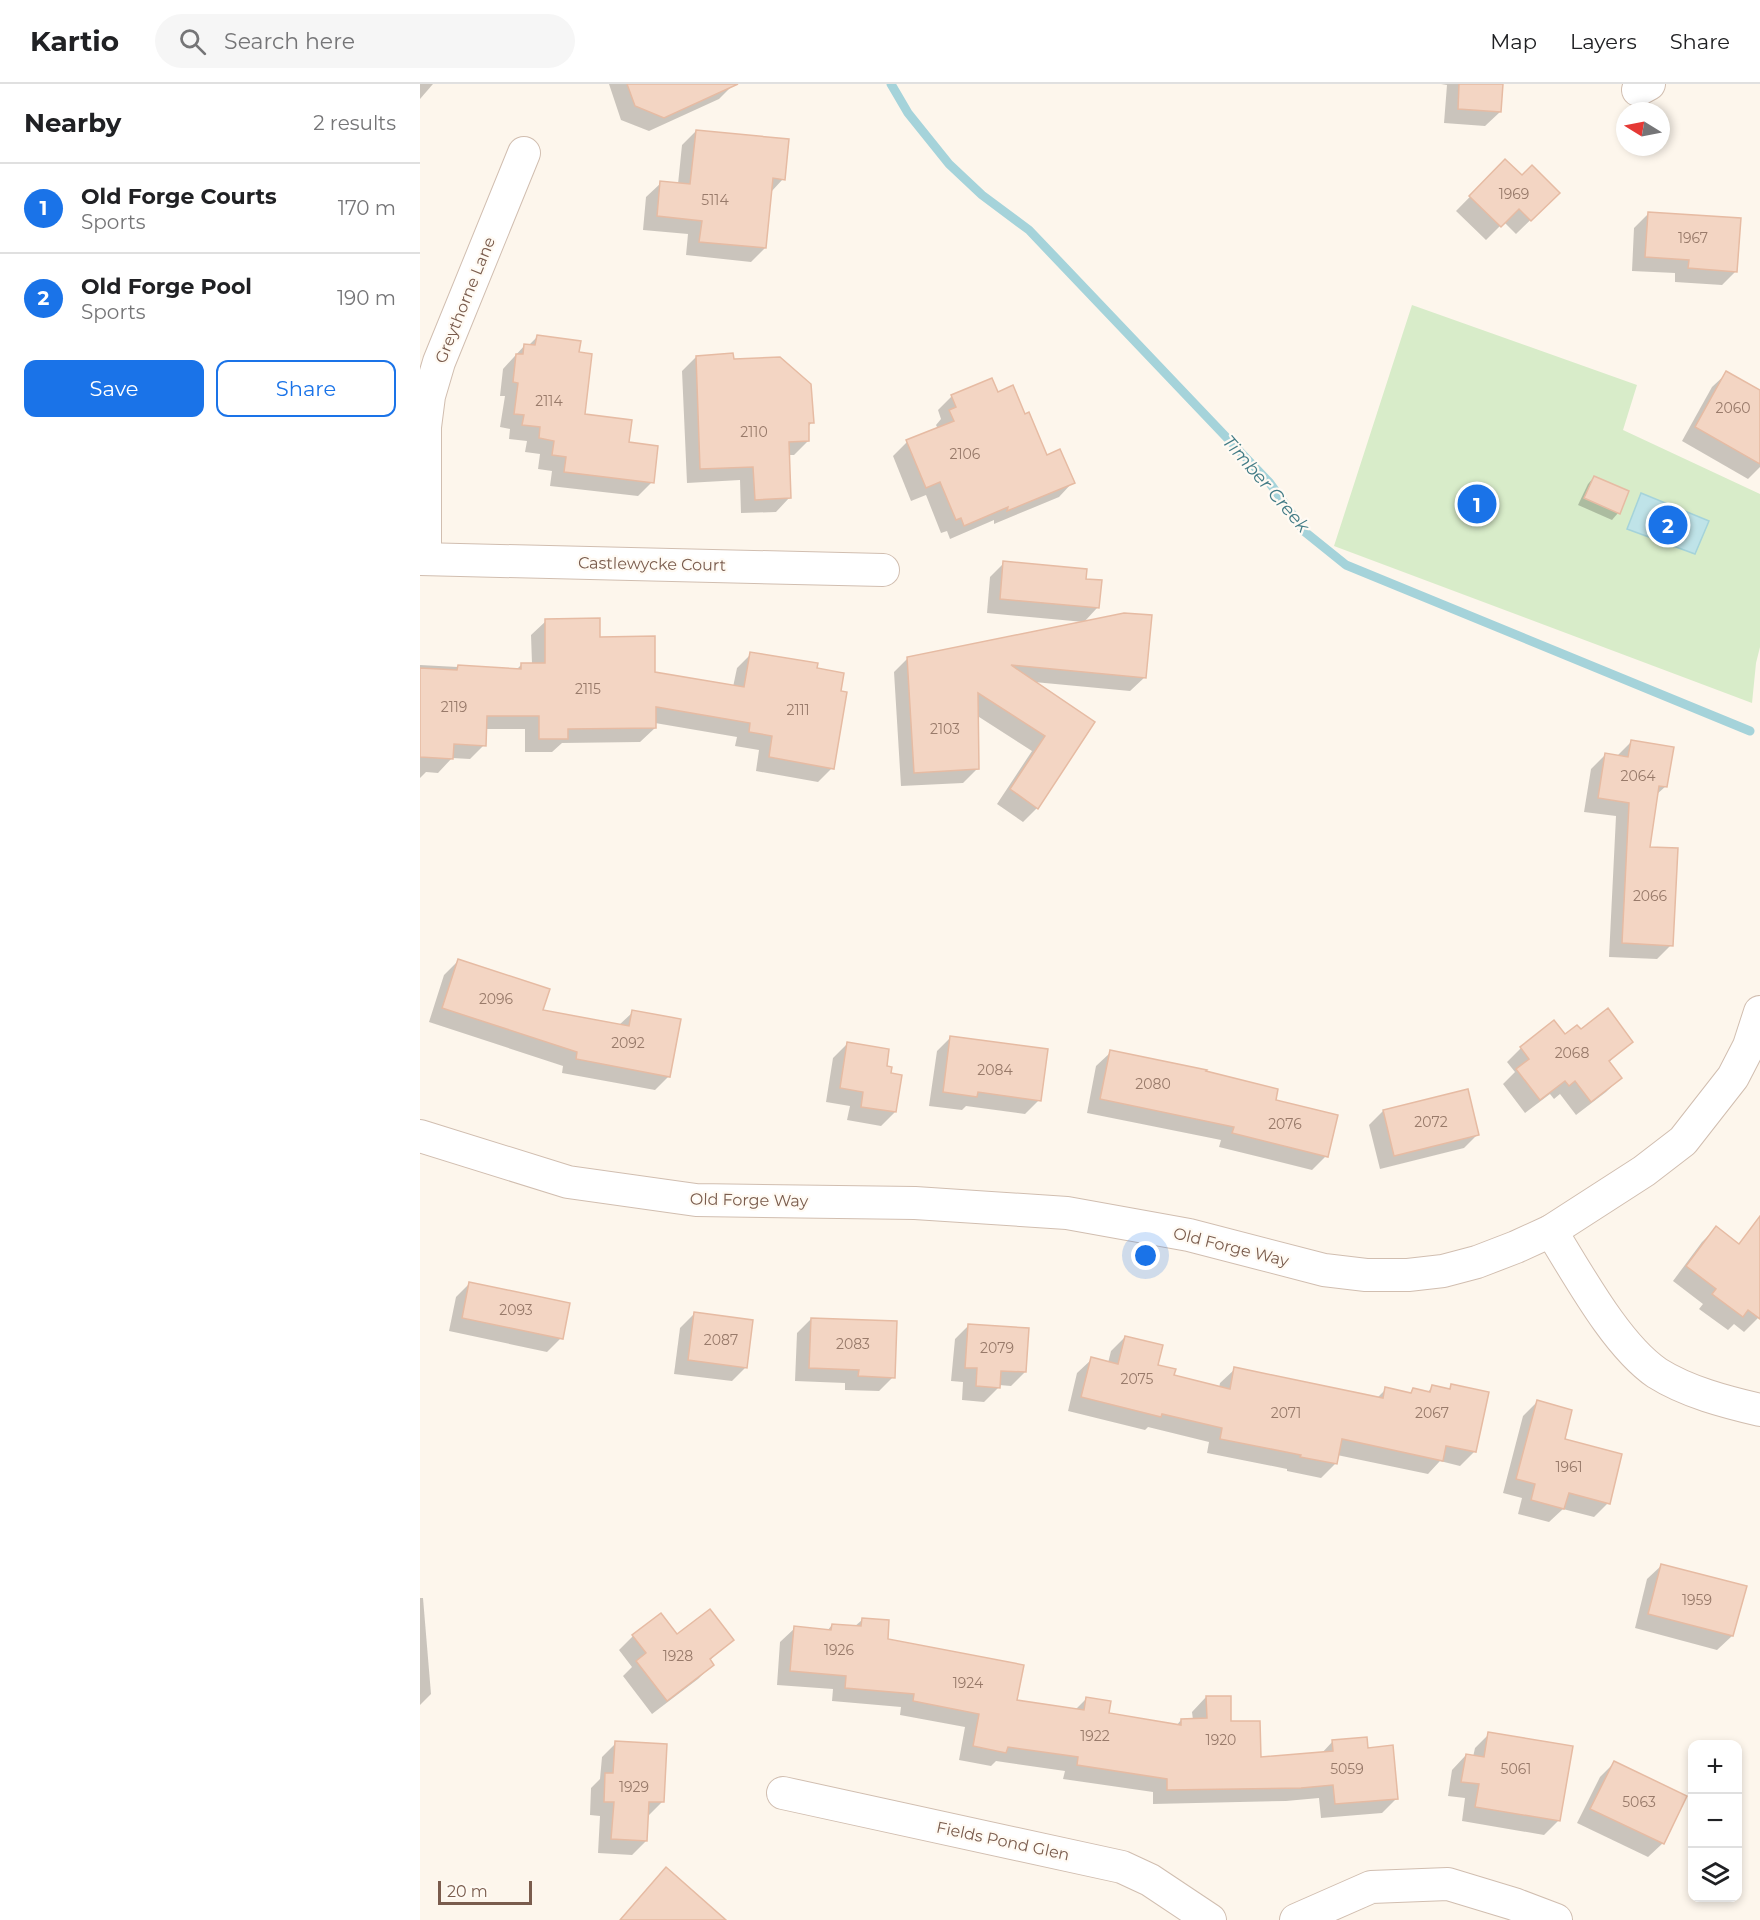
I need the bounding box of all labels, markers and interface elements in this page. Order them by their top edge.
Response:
search box [155,14,575,68]
text: Kartio [30,24,119,58]
icon: search [176,25,209,58]
text: Search here [224,28,355,55]
text: Map [1490,29,1537,54]
text: Layers [1570,29,1637,54]
text: Share [1670,29,1730,54]
north arrow [1616,102,1670,156]
text: Nearby [24,107,121,139]
text: 2 results [313,111,396,135]
text: Old Forge Courts [81,183,277,210]
house number: 1969 [1499,185,1529,203]
house number: 5114 [701,191,729,209]
text: 1 [40,196,47,220]
text: 170 m [338,196,396,220]
text: Sports [81,210,146,234]
house number: 1967 [1678,229,1708,247]
street label: Greythorne Lane [431,234,499,366]
text: Old Forge Pool [81,273,252,300]
text: 2 [38,286,49,310]
text: 190 m [337,286,396,310]
text: Sports [81,300,146,324]
button: Save [24,360,204,417]
button: Share [216,360,396,417]
house number: 2114 [535,392,563,410]
house number: 2060 [1716,399,1750,417]
house number: 2110 [740,423,768,441]
water label: Timber Creek [1218,431,1315,538]
house number: 2106 [950,445,981,463]
pin: 1 [1458,482,1496,526]
pin: 2 [1648,502,1688,548]
street label: Castlewycke Court [578,553,727,575]
house number: 2115 [575,680,601,698]
house number: 2119 [441,698,467,716]
house number: 2111 [786,701,810,719]
house number: 2103 [930,720,960,738]
house number: 2064 [1621,767,1656,785]
house number: 2066 [1633,887,1668,905]
house number: 2096 [479,990,514,1008]
house number: 2092 [611,1034,645,1052]
house number: 2068 [1555,1044,1589,1062]
house number: 2084 [977,1061,1013,1079]
house number: 2080 [1135,1075,1171,1093]
house number: 2072 [1414,1113,1448,1131]
house number: 2076 [1268,1115,1302,1133]
street label: Old Forge Way [690,1189,809,1211]
street label: Old Forge Way [1171,1223,1291,1271]
your location [1131,1241,1160,1270]
house number: 2093 [499,1301,533,1319]
house number: 2087 [704,1331,738,1349]
house number: 2083 [836,1335,870,1353]
house number: 2079 [980,1339,1014,1357]
house number: 2075 [1121,1370,1154,1388]
house number: 2071 [1271,1404,1301,1422]
house number: 2067 [1415,1404,1449,1422]
house number: 1961 [1555,1458,1583,1476]
house number: 1959 [1682,1591,1712,1609]
house number: 1926 [824,1641,854,1659]
house number: 1928 [663,1647,693,1665]
house number: 1924 [953,1674,984,1692]
house number: 1922 [1080,1727,1110,1745]
house number: 1920 [1206,1731,1236,1749]
map controls [1688,1740,1742,1902]
button: + [1688,1740,1742,1794]
house number: 5059 [1330,1760,1364,1778]
house number: 5061 [1501,1760,1531,1778]
house number: 1929 [619,1778,649,1796]
house number: 5063 [1622,1793,1656,1811]
button: − [1688,1794,1742,1848]
street label: Fields Pond Glen [935,1818,1071,1864]
button: layers [1688,1848,1742,1902]
scale bar [438,1878,532,1906]
text: 20 m [447,1882,488,1901]

